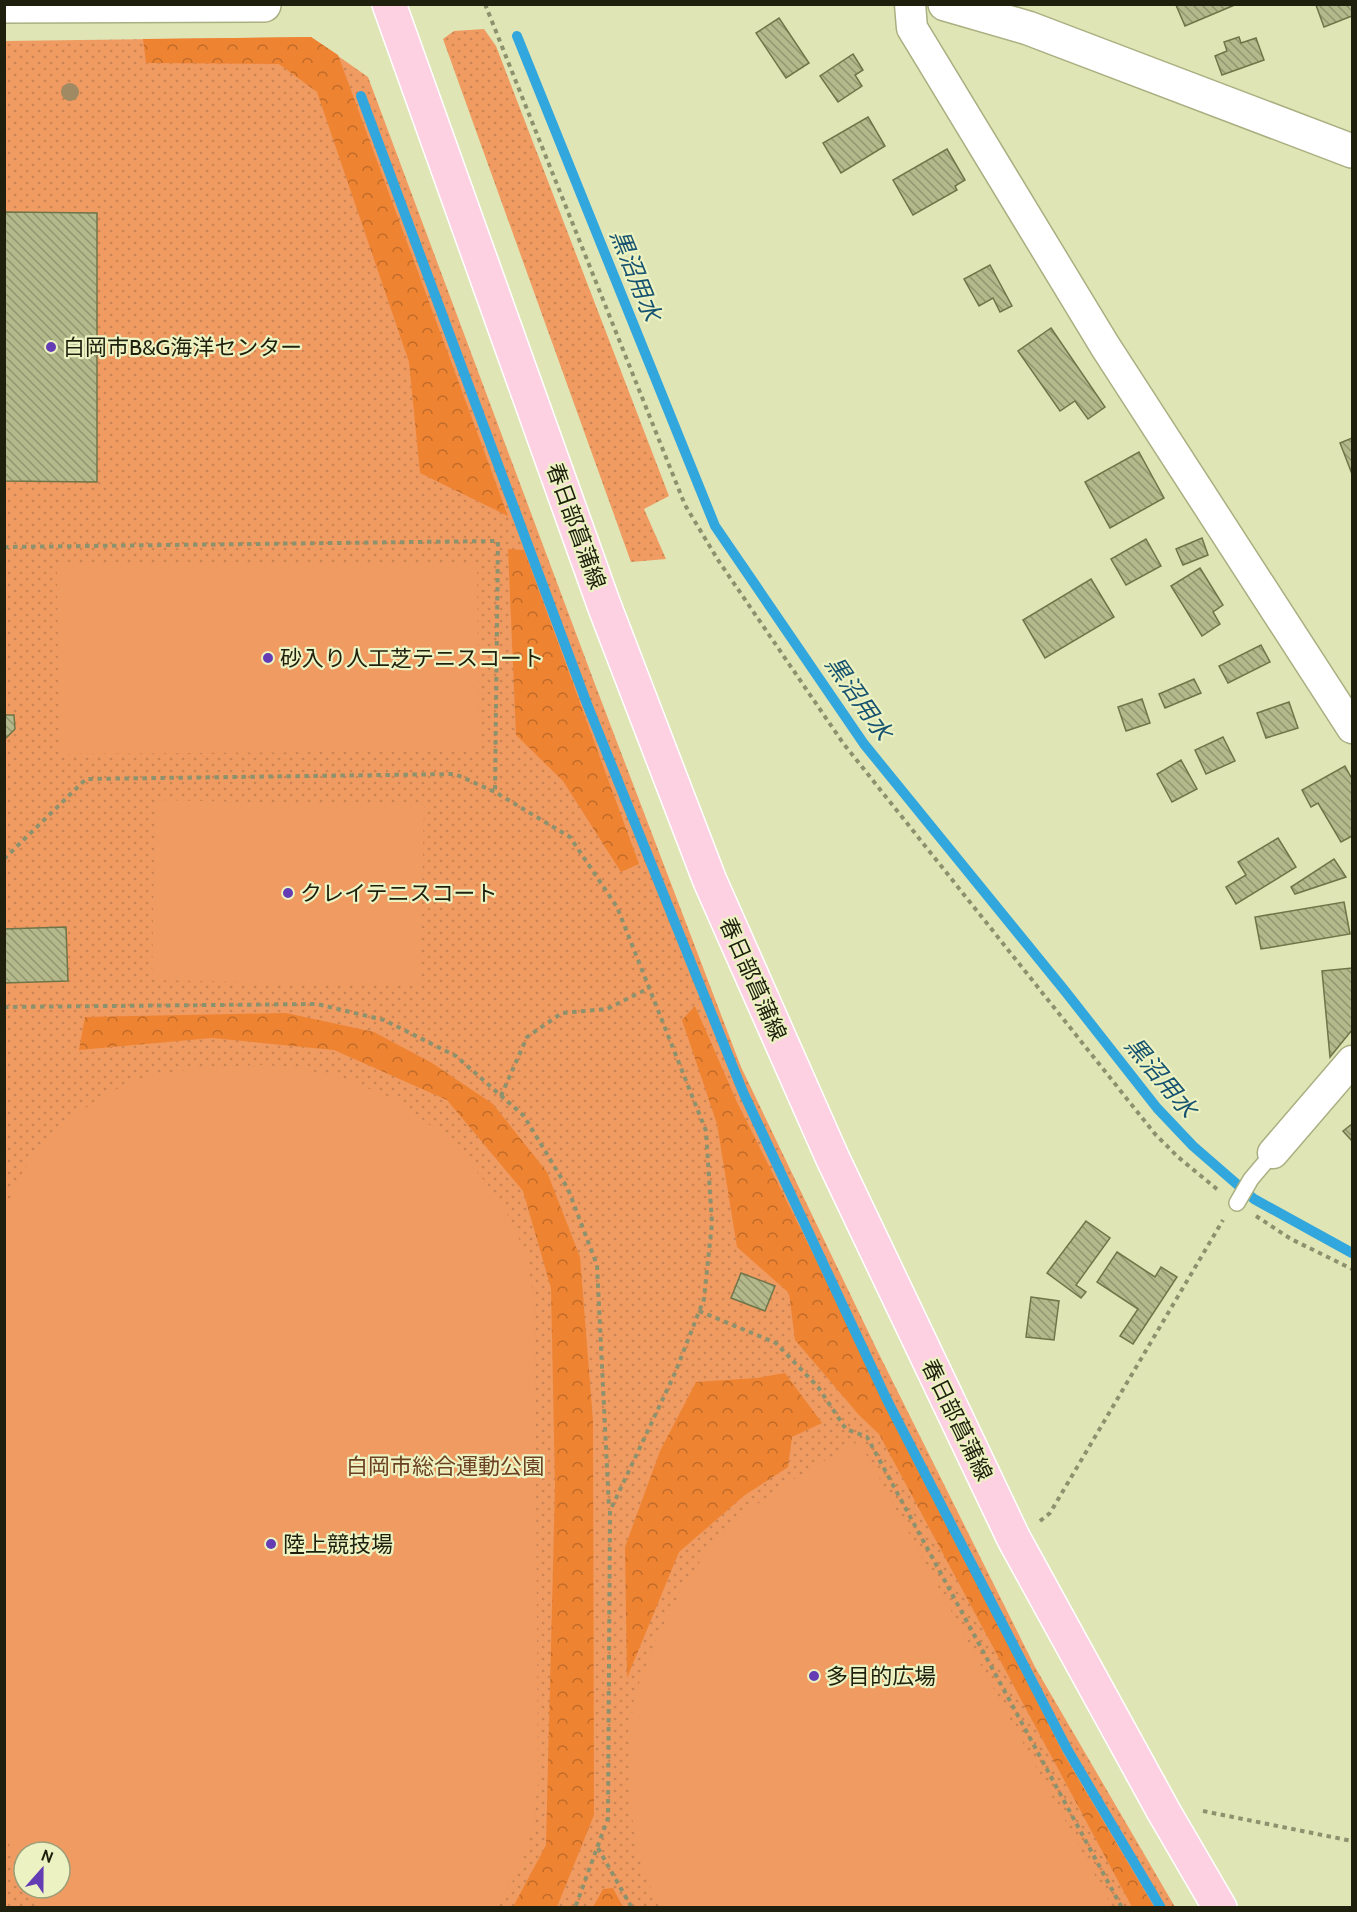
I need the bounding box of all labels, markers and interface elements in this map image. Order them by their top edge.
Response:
water label: 黒沼用水 [605,225,669,328]
place label: 白岡市B&G海洋センター [63,334,302,361]
marker: 白岡市B&G海洋センター [44,340,58,354]
street label: 春日部菖蒲線 [541,459,611,593]
place label: 砂入り人工芝テニスコート [280,645,544,672]
water label: 黒沼用水 [820,650,900,748]
marker: 砂入り人工芝テニスコート [261,651,275,665]
place label: クレイテニスコート [300,880,498,907]
marker: クレイテニスコート [281,886,295,900]
street label: 春日部菖蒲線 [714,913,792,1045]
water label: 黒沼用水 [1119,1031,1205,1125]
street label: 春日部菖蒲線 [916,1355,998,1485]
park label: 白岡市総合運動公園 [346,1453,544,1480]
place label: 陸上競技場 [283,1531,393,1558]
marker: 陸上競技場 [264,1537,278,1551]
place label: 多目的広場 [826,1663,936,1690]
marker: 多目的広場 [807,1669,821,1683]
north arrow [12,1840,72,1900]
text: N [39,1846,56,1867]

